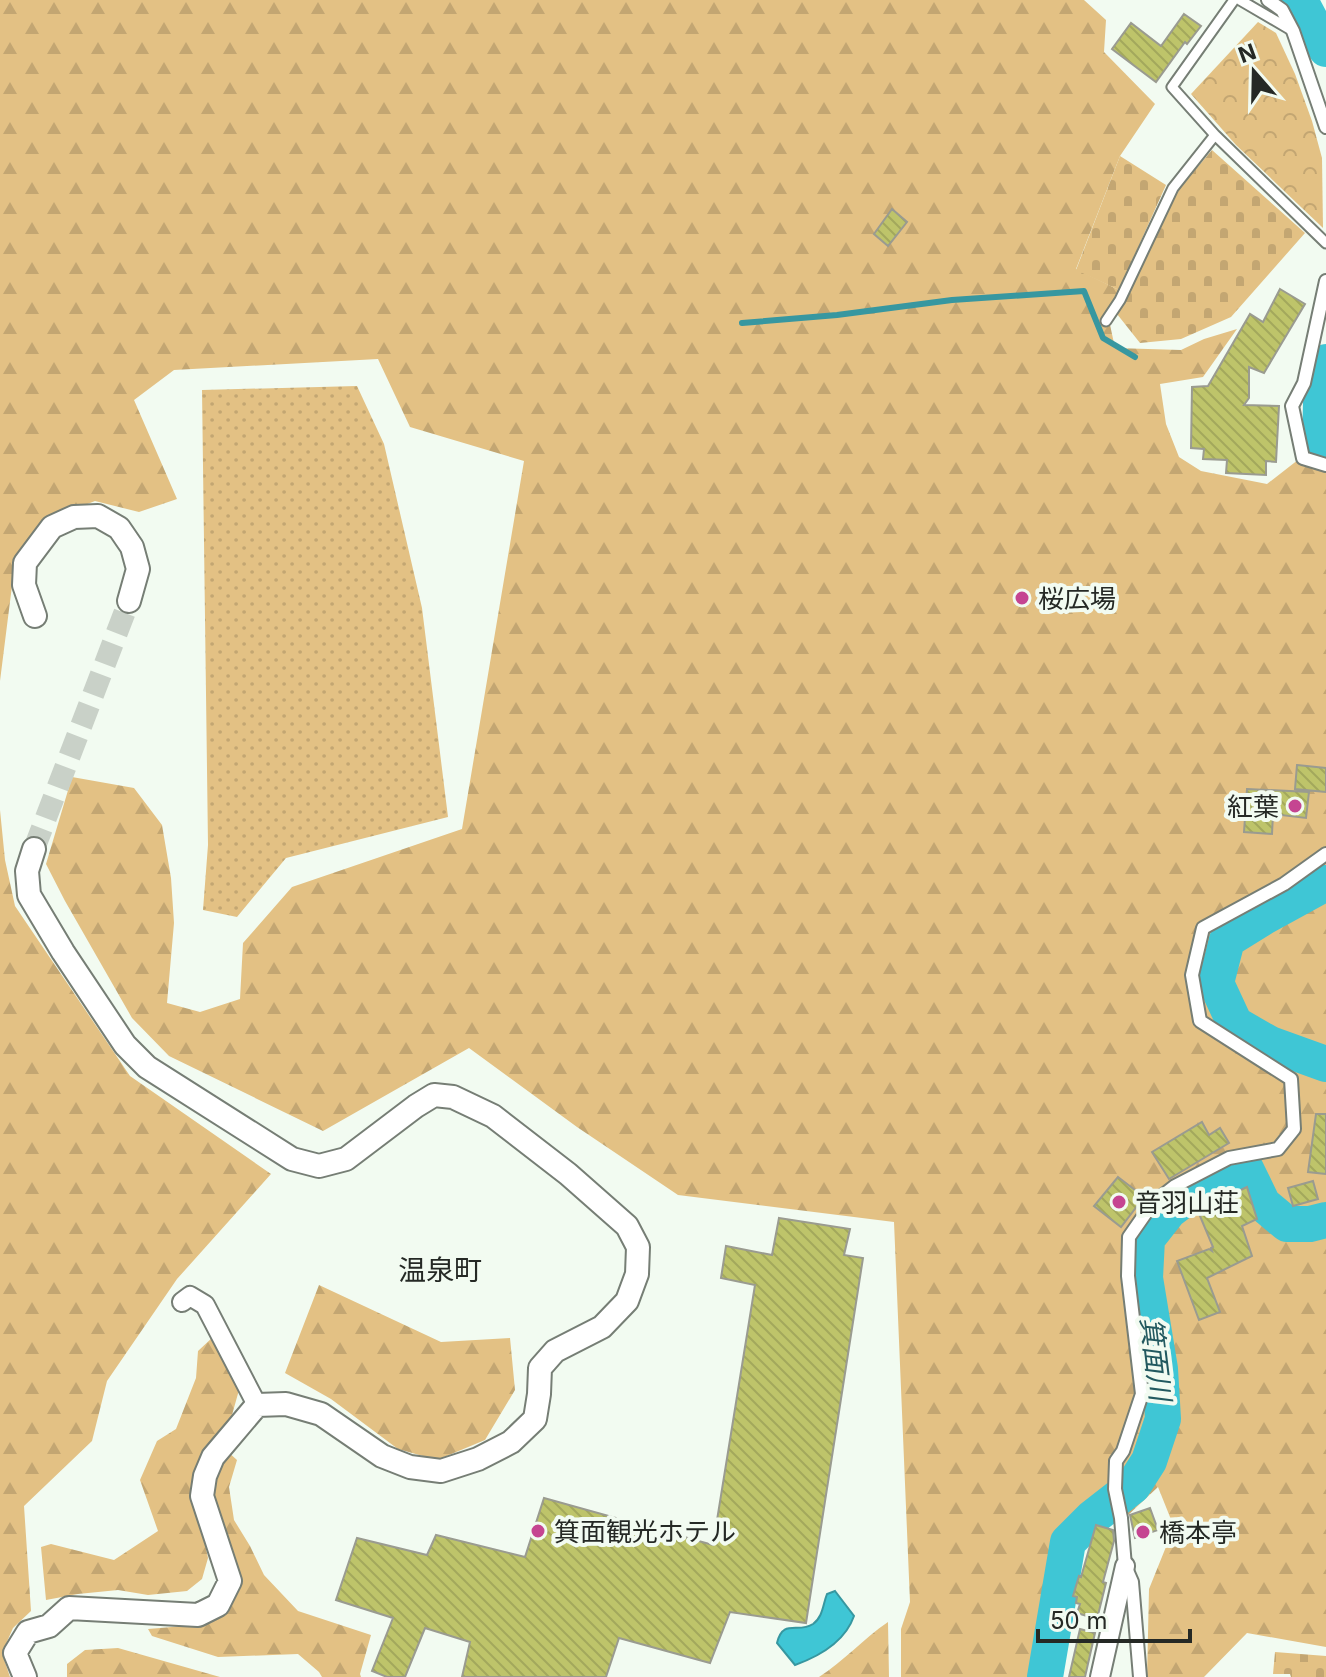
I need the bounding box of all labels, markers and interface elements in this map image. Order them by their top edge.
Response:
north arrow [1214,32,1294,112]
text: N [1235,38,1259,68]
place label: 桜広場 [1038,583,1116,614]
marker: 桜広場 [1013,589,1031,607]
place label: 紅葉 [1227,791,1279,822]
marker: 紅葉 [1286,797,1304,815]
place label: 音羽山荘 [1135,1187,1239,1218]
marker: 音羽山荘 [1110,1193,1128,1211]
district label: 温泉町 [398,1253,482,1287]
water label: 箕面川 [1134,1315,1178,1406]
place label: 箕面観光ホテル [554,1516,736,1547]
place label: 橋本亭 [1159,1517,1237,1548]
marker: 箕面観光ホテル [529,1522,547,1540]
marker: 橋本亭 [1134,1523,1152,1541]
scale bar [1038,1593,1190,1643]
text: 50 m [1050,1606,1108,1635]

